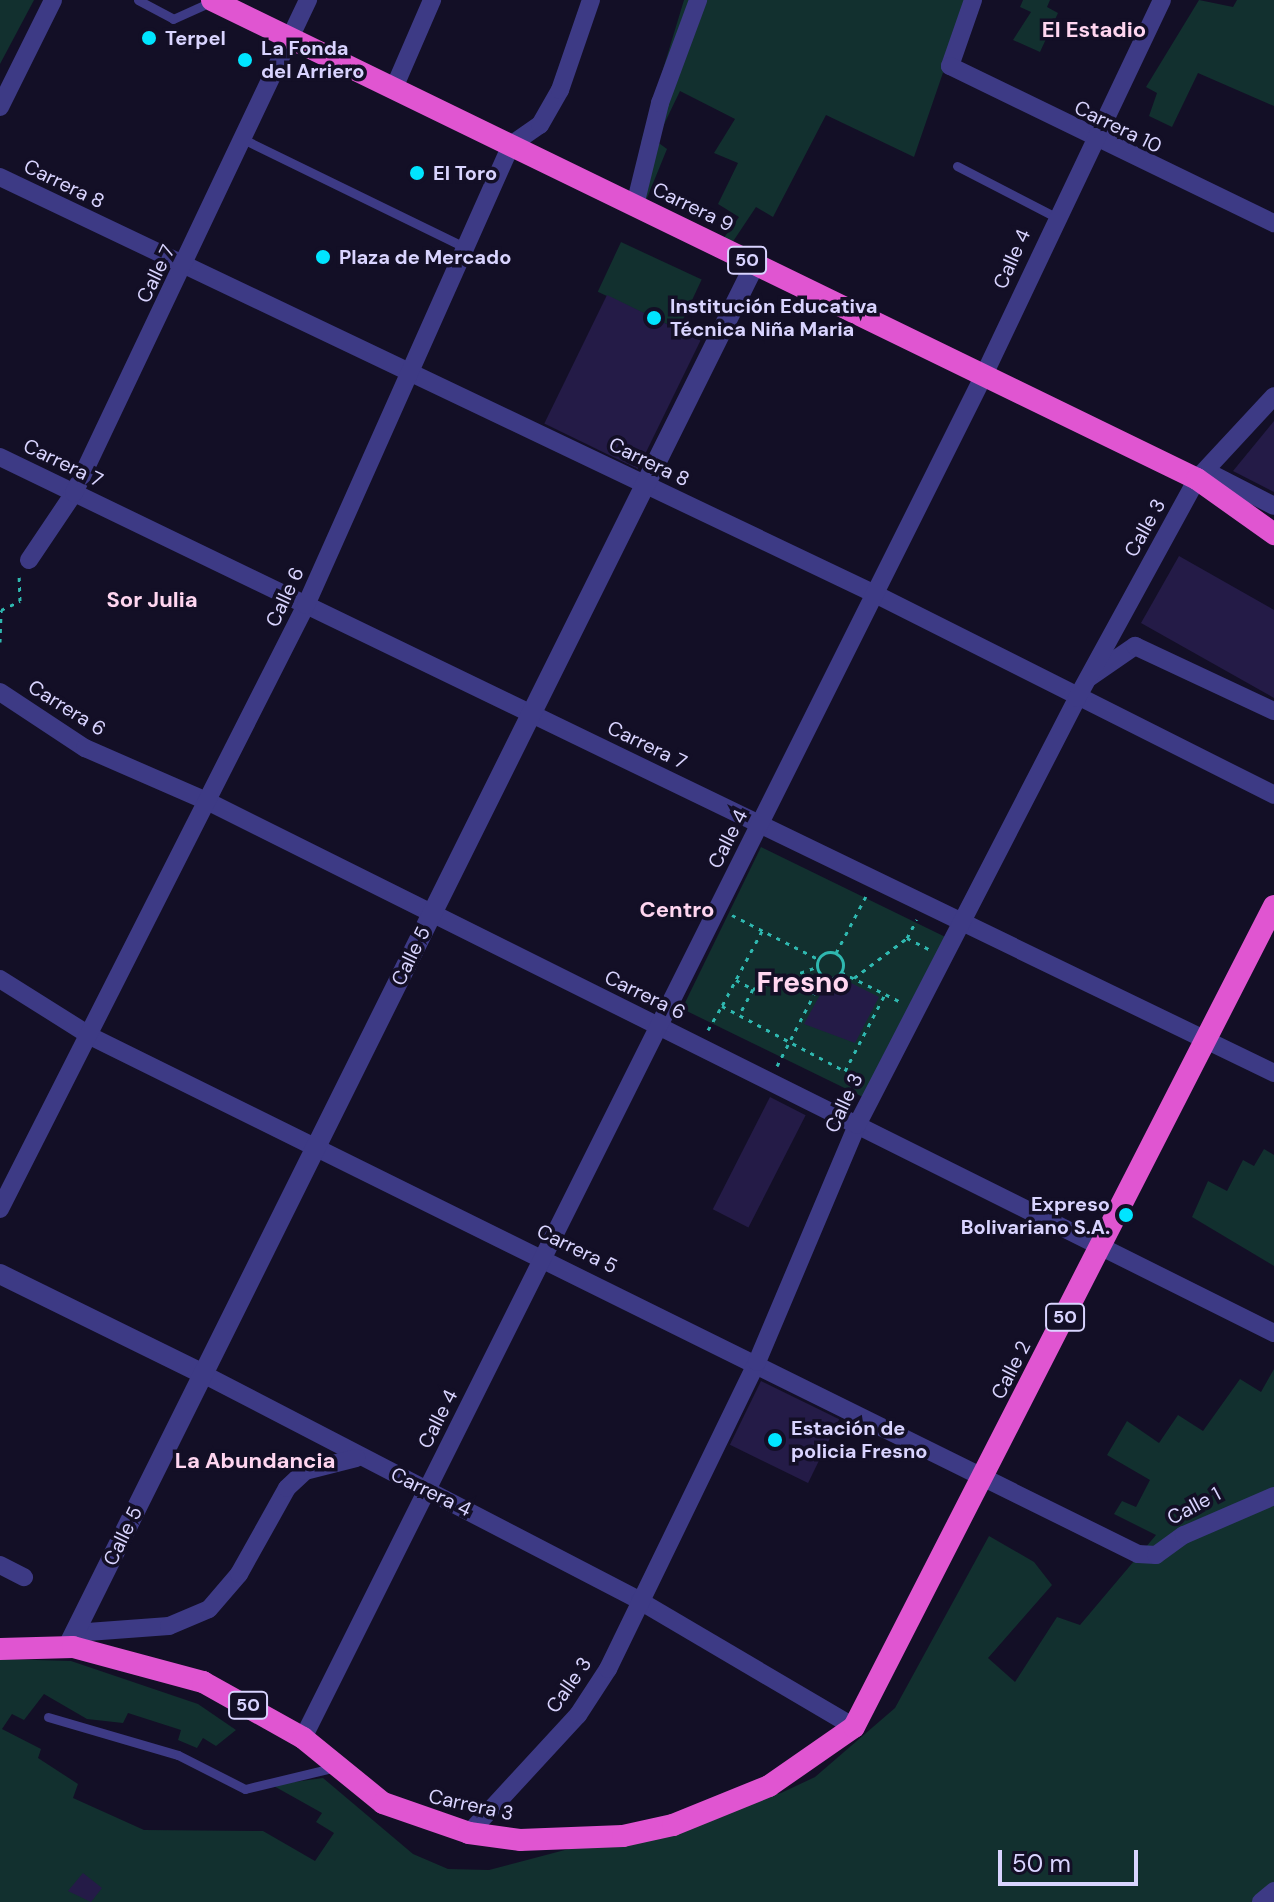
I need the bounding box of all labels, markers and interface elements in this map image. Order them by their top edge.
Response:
district label: El Estadio [1042,17,1146,43]
place label: Terpel [165,26,226,50]
marker: Terpel [140,29,158,47]
place label: La Fonda del Arriero [261,36,364,83]
marker: La Fonda del Arriero [236,51,254,69]
street label: Carrera 10 [1070,95,1166,159]
street label: Carrera 8 [20,154,108,214]
place label: El Toro [433,161,497,185]
marker: El Toro [408,164,426,182]
street label: Carrera 9 [649,177,737,237]
street label: Calle 4 [988,225,1036,293]
street label: Calle 7 [132,241,180,307]
place label: Plaza de Mercado [339,245,511,269]
road number: 50 [727,246,767,274]
marker: Plaza de Mercado [314,248,332,266]
place label: Institución Educativa Técnica Niña Maria [670,294,877,341]
marker: Institución Educativa Técnica Niña Maria [645,309,663,327]
street label: Carrera 8 [605,432,693,492]
street label: Carrera 7 [19,434,107,492]
street label: Calle 3 [1119,495,1171,561]
street label: Calle 6 [261,563,309,631]
district label: Sor Julia [106,587,198,613]
street label: Carrera 6 [24,675,110,741]
street label: Carrera 7 [603,716,691,774]
street label: Calle 4 [703,806,753,872]
district label: Centro [640,897,714,923]
street label: Calle 5 [386,922,436,990]
street label: Carrera 6 [601,965,689,1025]
district label: Fresno [757,966,849,1000]
street label: Calle 3 [820,1070,868,1136]
place label: Expreso Bolivariano S.A. [961,1192,1110,1239]
marker: Expreso Bolivariano S.A. [1117,1206,1135,1224]
street label: Carrera 5 [533,1219,621,1279]
road number: 50 [1045,1303,1085,1331]
street label: Calle 2 [986,1337,1036,1403]
street label: Calle 4 [413,1386,463,1452]
place label: Estación de policia Fresno [791,1416,928,1463]
marker: Estación de policia Fresno [766,1431,784,1449]
district label: La Abundancia [175,1448,335,1474]
street label: Carrera 4 [387,1462,475,1522]
street label: Calle 1 [1163,1482,1225,1530]
street label: Calle 5 [98,1502,148,1570]
street label: Calle 3 [541,1652,597,1718]
road number: 50 [228,1691,268,1719]
street label: Carrera 3 [426,1784,516,1826]
scale bar [1002,1834,1142,1884]
text: 50 m [1012,1848,1071,1879]

